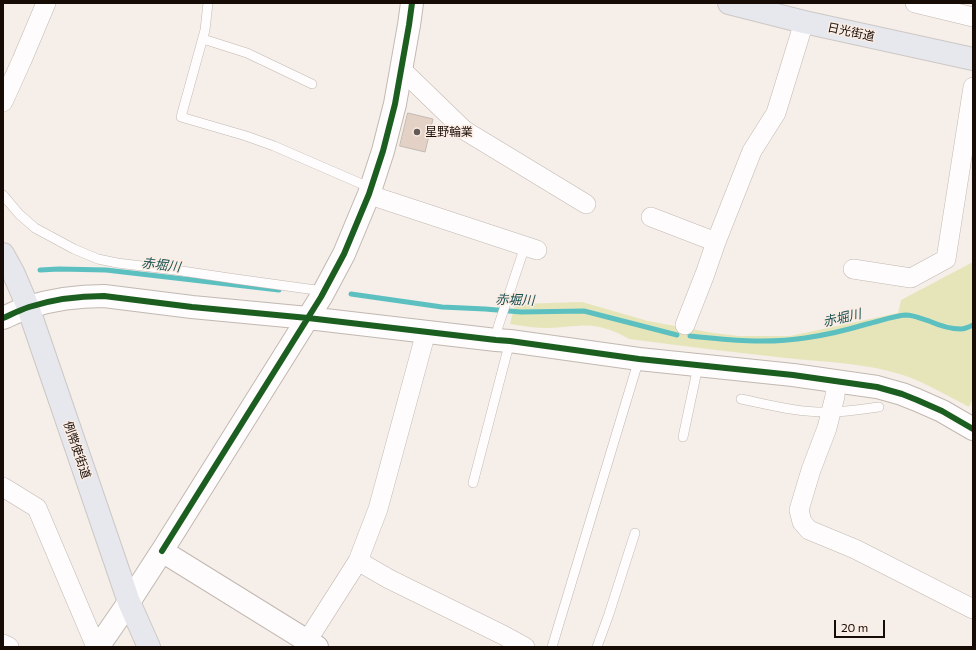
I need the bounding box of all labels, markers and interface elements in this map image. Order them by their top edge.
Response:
street label: 日光街道 [826,20,876,44]
place label: 星野輪業 [425,125,473,139]
marker: 星野輪業 [412,127,422,137]
water label: 赤堀川 [141,255,181,275]
water label: 赤堀川 [495,292,535,308]
water label: 赤堀川 [821,306,863,330]
street label: 例幣使街道 [60,419,94,481]
scale bar [836,612,887,638]
text: 20 m [841,620,868,634]

